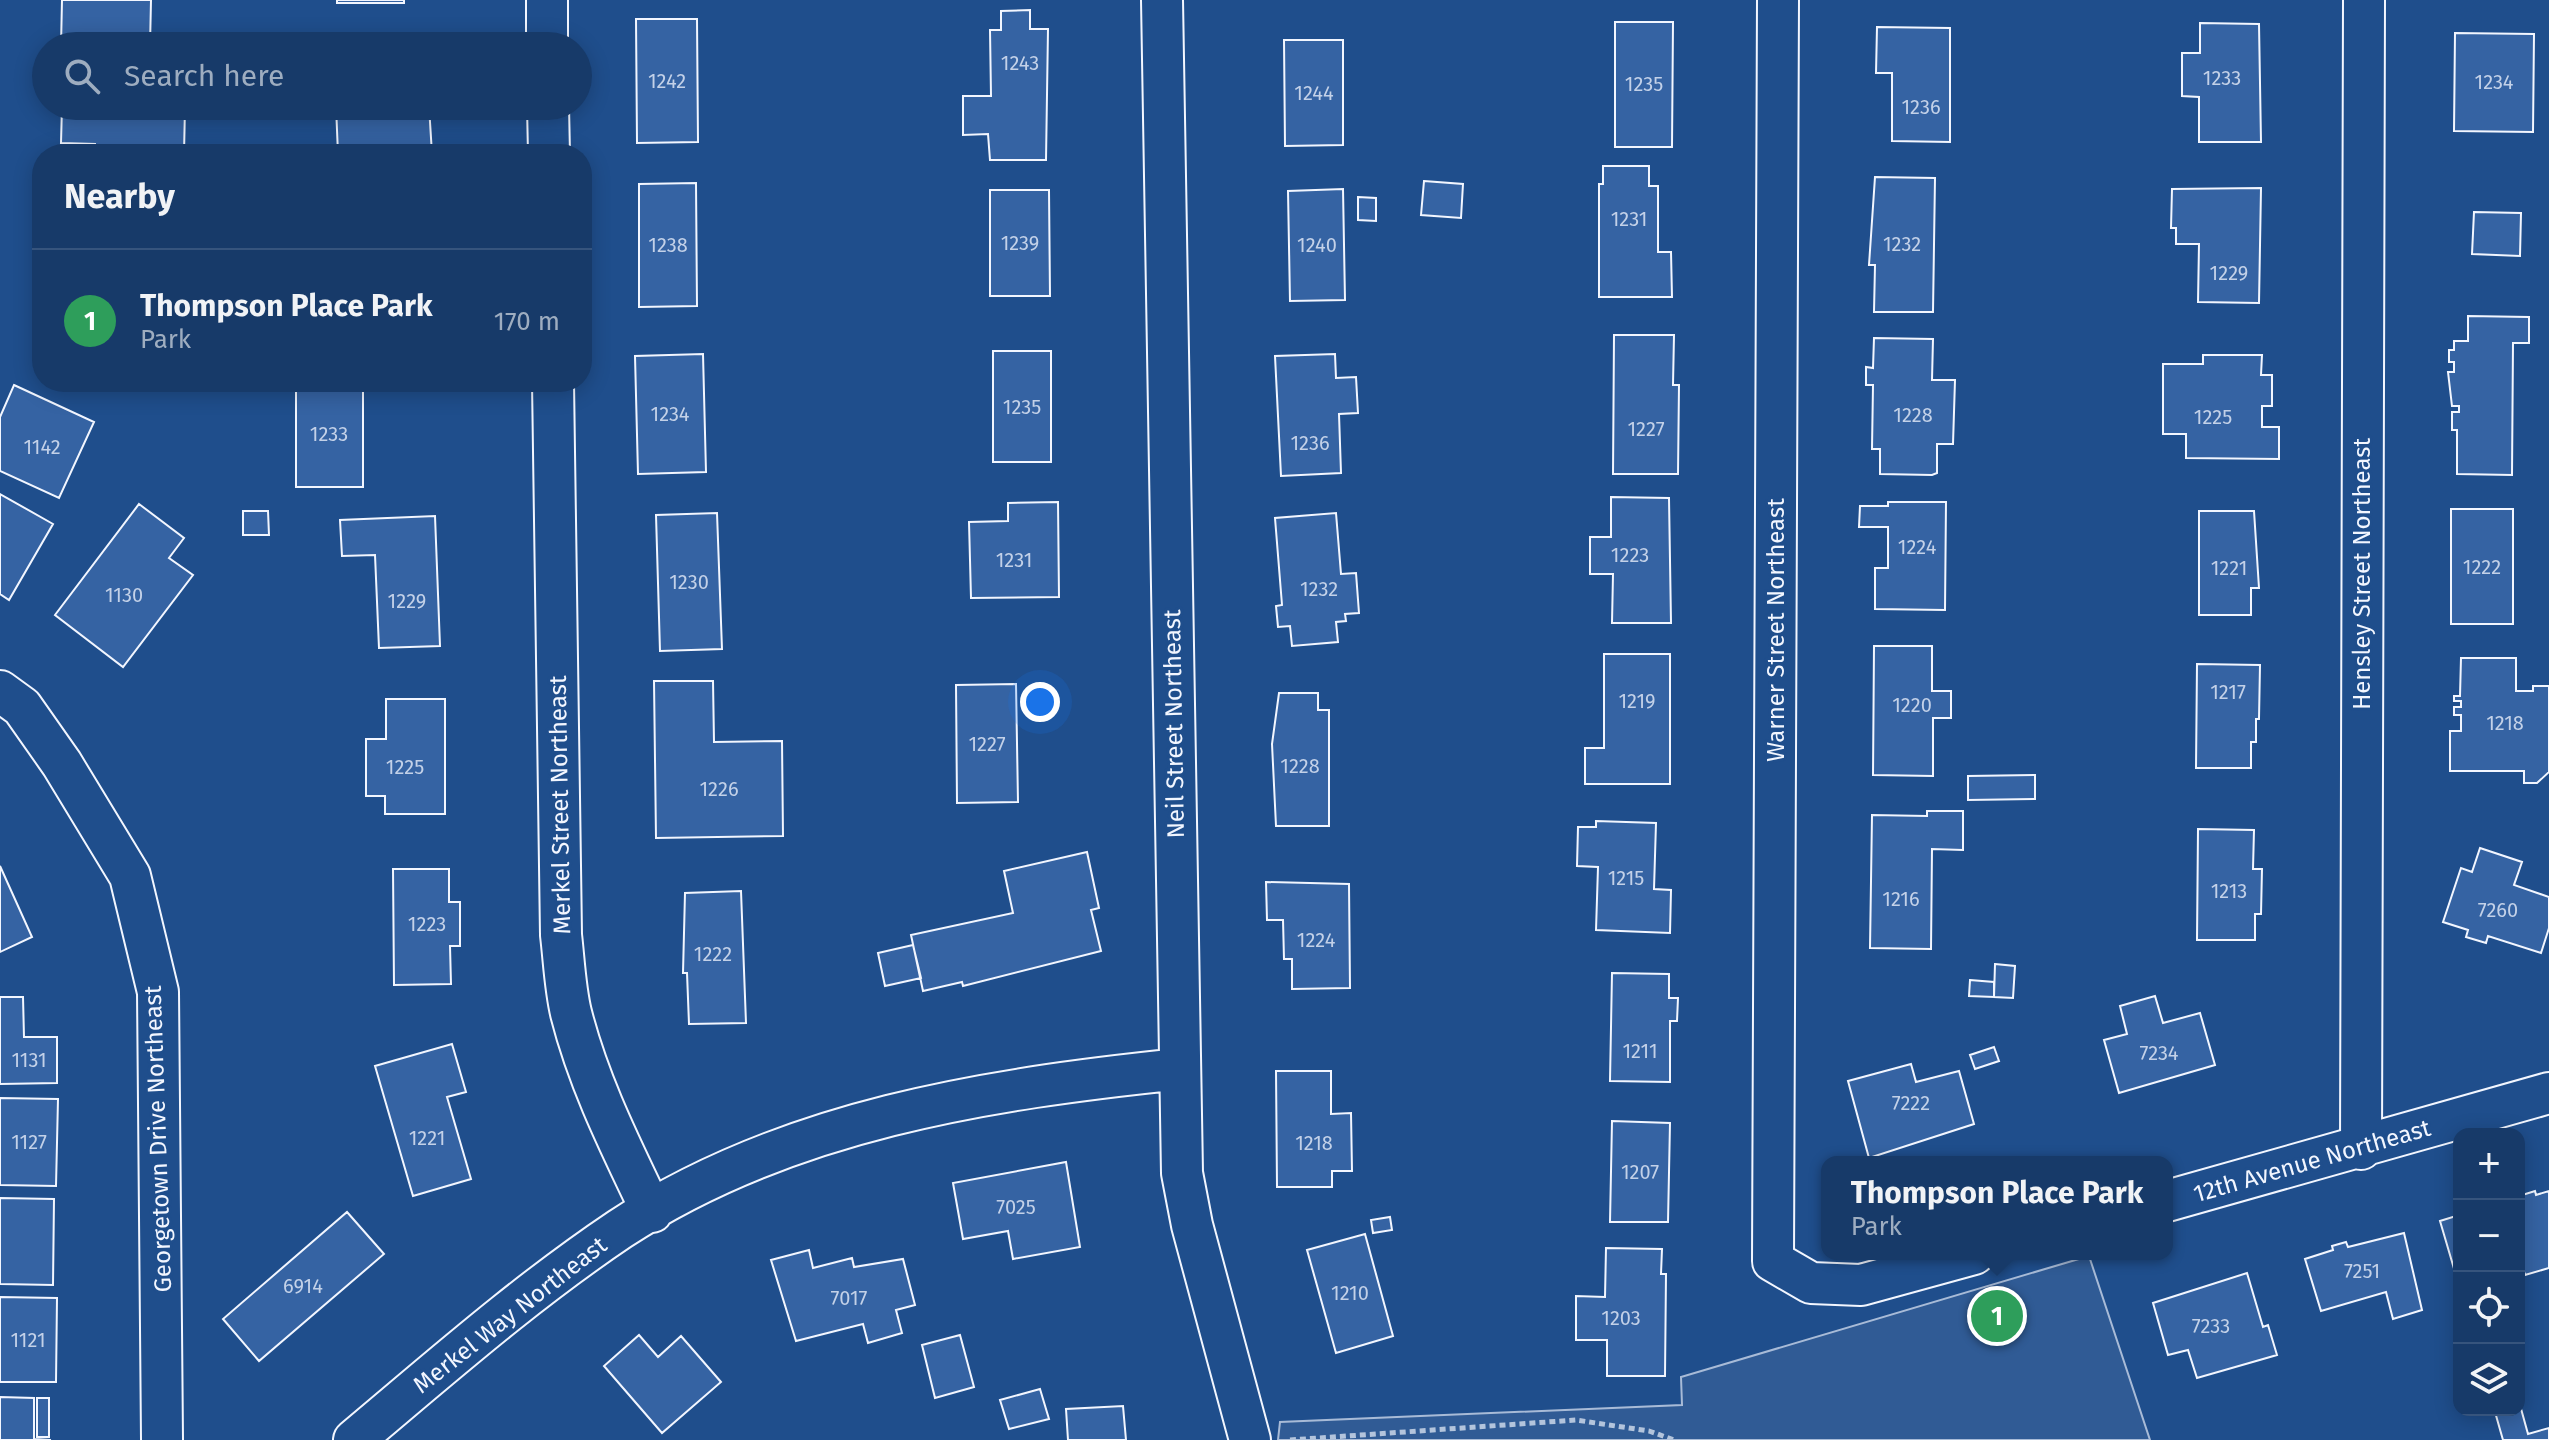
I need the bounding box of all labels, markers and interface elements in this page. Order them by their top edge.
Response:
search box [32,32,592,120]
house number: 1243 [1001,51,1039,75]
icon: search [60,54,104,98]
text: Search here [124,58,284,94]
house number: 1233 [2203,66,2241,90]
house number: 1242 [648,69,686,93]
house number: 1234 [2475,70,2514,94]
house number: 1235 [1625,72,1663,96]
house number: 1244 [1294,81,1334,105]
house number: 1236 [1901,95,1941,119]
text: Nearby [64,176,175,217]
house number: 1231 [1611,207,1647,231]
house number: 1239 [1001,231,1039,255]
house number: 1232 [1883,232,1921,256]
house number: 1238 [648,233,688,257]
house number: 1240 [1297,233,1337,257]
house number: 1229 [2210,261,2248,285]
text: Thompson Place Park [140,288,433,324]
text: 1 [84,306,96,337]
text: 170 m [494,306,560,337]
text: Park [140,324,191,355]
house number: 1235 [1003,395,1041,419]
house number: 1234 [651,402,690,426]
house number: 1228 [1893,403,1933,427]
house number: 1225 [2194,405,2232,429]
house number: 1227 [1627,417,1665,441]
house number: 1233 [310,422,348,446]
house number: 1236 [1290,431,1330,455]
house number: 1142 [23,435,61,459]
street label: Hensley Street Northeast [2348,438,2376,710]
street label: Warner Street Northeast [1762,498,1790,762]
house number: 1224 [1898,535,1937,559]
house number: 1223 [1611,543,1649,567]
house number: 1231 [996,548,1032,572]
house number: 1222 [2463,555,2501,579]
house number: 1221 [2211,556,2247,580]
house number: 1230 [669,570,709,594]
house number: 1232 [1300,577,1338,601]
house number: 1130 [105,583,143,607]
house number: 1229 [388,589,426,613]
street label: Neil Street Northeast [1158,609,1190,839]
street label: Merkel Street Northeast [544,675,576,935]
house number: 1217 [2210,680,2246,704]
your location [1020,682,1060,722]
house number: 1219 [1618,689,1656,713]
house number: 1220 [1892,693,1932,717]
house number: 1218 [2486,711,2524,735]
house number: 1227 [968,732,1006,756]
house number: 1228 [1280,754,1320,778]
house number: 1225 [386,755,424,779]
house number: 1226 [699,777,739,801]
house number: 1215 [1608,866,1644,890]
house number: 1213 [2211,879,2247,903]
house number: 1216 [1882,887,1920,911]
house number: 7260 [2478,898,2518,922]
house number: 1223 [408,912,446,936]
house number: 1224 [1297,928,1336,952]
house number: 1222 [694,942,732,966]
street label: Georgetown Drive Northeast [139,985,177,1293]
house number: 1211 [1622,1039,1658,1063]
house number: 7234 [2140,1041,2179,1065]
house number: 1131 [11,1048,47,1072]
house number: 7222 [1892,1091,1930,1115]
street label: 12th Avenue Northeast [2190,1114,2434,1208]
house number: 1221 [409,1126,445,1150]
map controls [2453,1128,2525,1416]
button: + [2453,1128,2525,1200]
house number: 1127 [11,1130,47,1154]
house number: 1218 [1295,1131,1333,1155]
popup [1821,1156,2173,1260]
house number: 1207 [1621,1160,1659,1184]
text: Thompson Place Park [1851,1175,2143,1211]
house number: 7025 [996,1195,1036,1219]
button: − [2453,1200,2525,1272]
text: Park [1851,1211,1902,1242]
street label: Merkel Way Northeast [408,1231,612,1399]
house number: 7251 [2344,1259,2380,1283]
button: locate [2453,1272,2525,1344]
house number: 6914 [283,1274,323,1298]
house number: 1210 [1331,1281,1369,1305]
house number: 7017 [831,1286,868,1310]
pin: 1 [1971,1286,2023,1346]
house number: 1203 [1601,1306,1641,1330]
house number: 7233 [2192,1314,2230,1338]
house number: 1121 [10,1328,46,1352]
button: layers [2453,1344,2525,1416]

